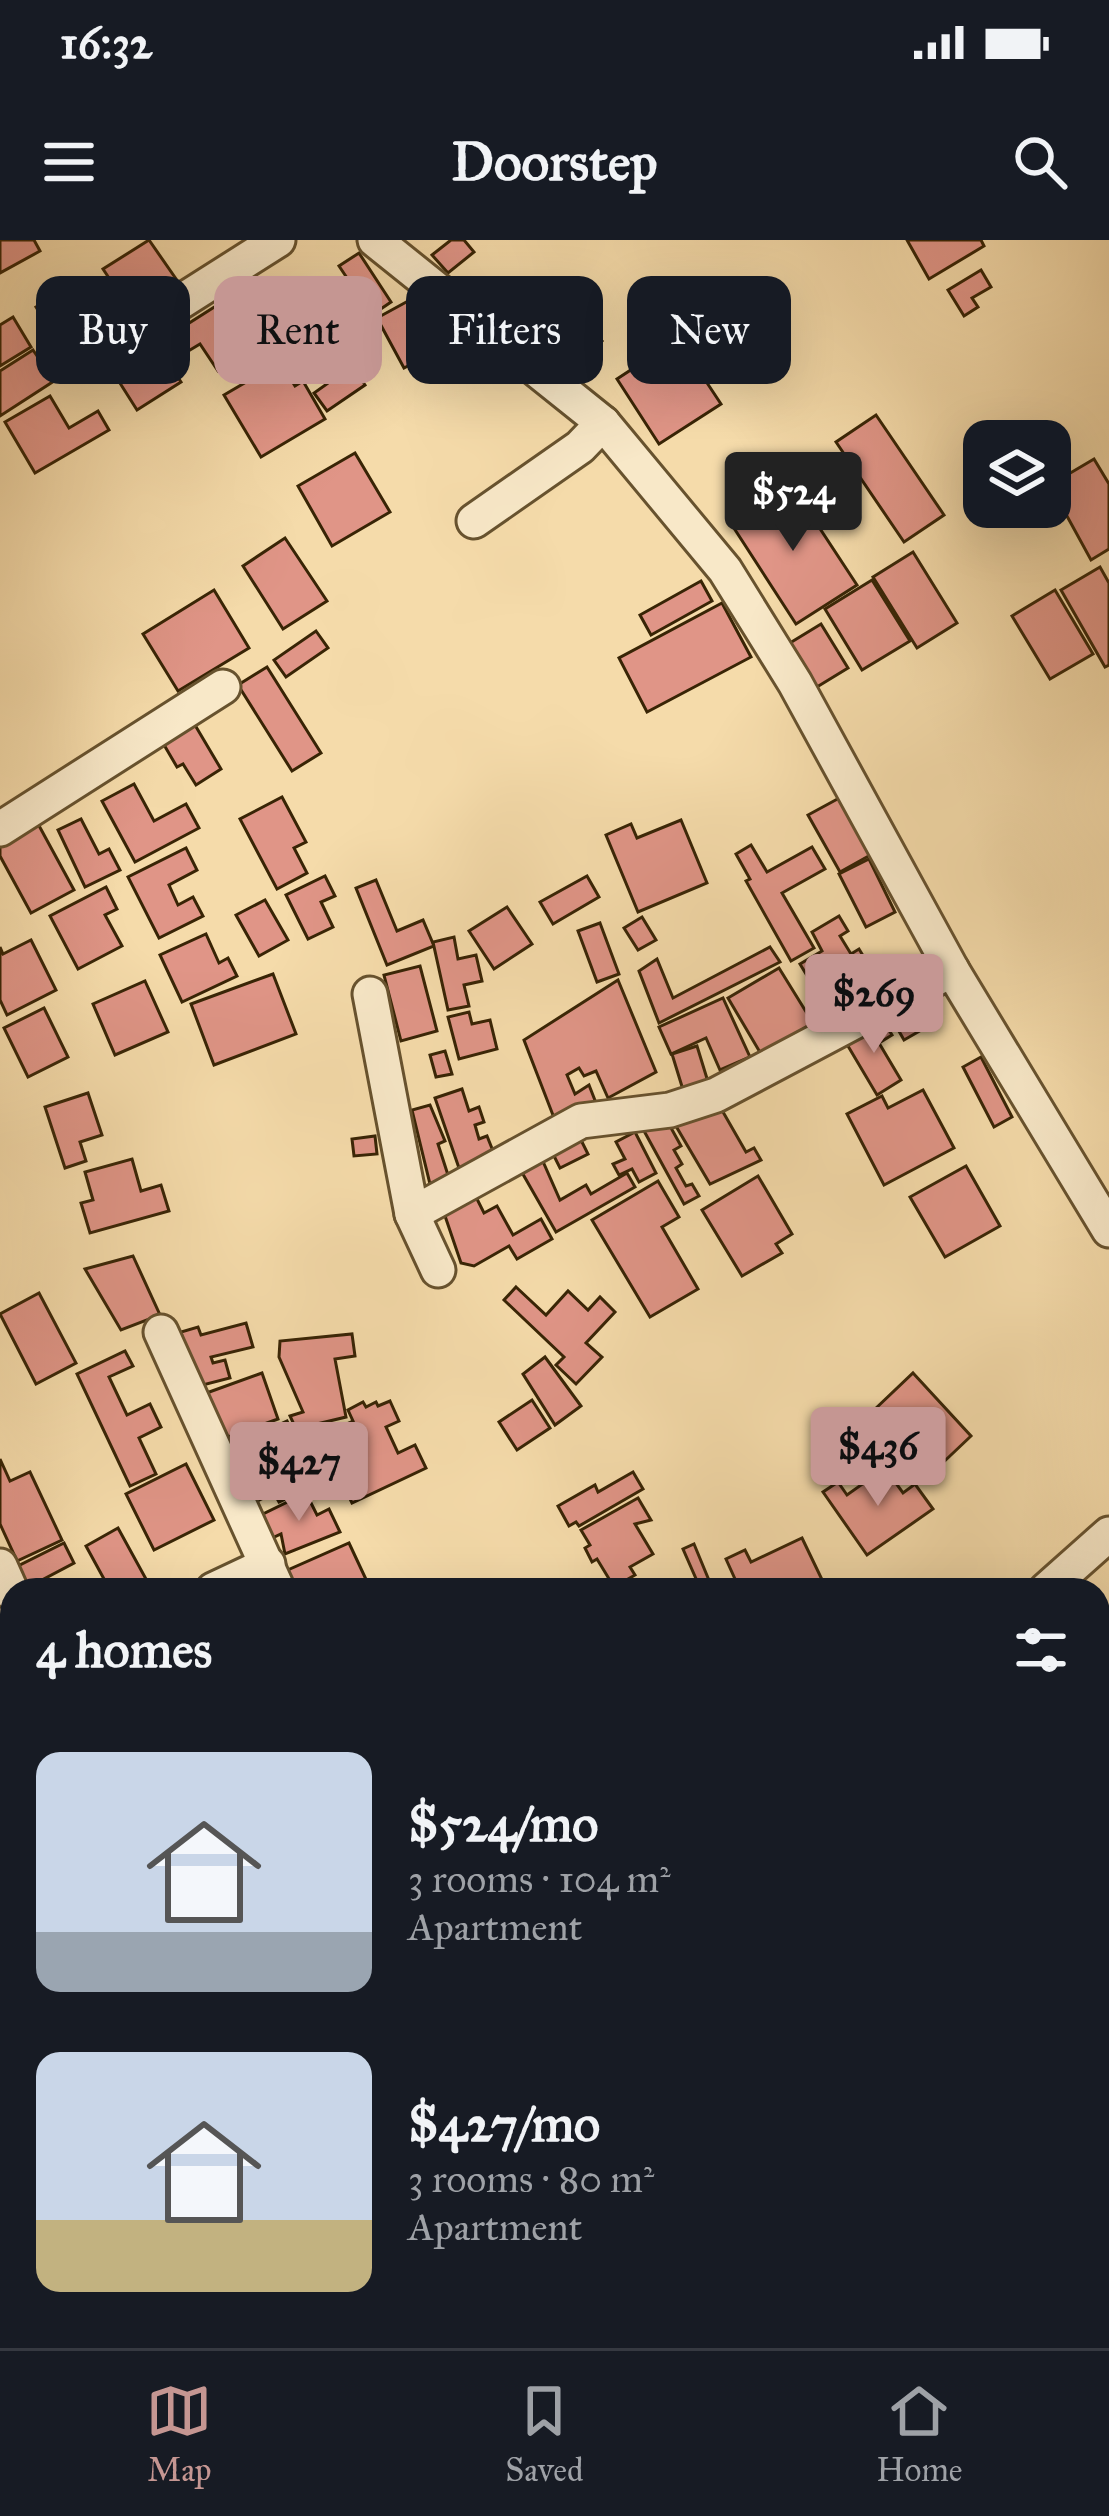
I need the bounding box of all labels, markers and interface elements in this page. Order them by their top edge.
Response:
text: 16:32 [60,15,152,70]
icon: menu [36,129,102,195]
text: Doorstep [451,129,658,195]
icon: search [1007,129,1073,195]
chip: Buy [36,276,190,384]
chip: Rent [214,276,382,384]
chip: Filters [406,276,603,384]
chip: New [627,276,791,384]
map controls [963,420,1071,528]
button: layers [963,420,1071,528]
pin: $524 [722,452,864,554]
text: $524 [752,467,834,515]
pin: $269 [803,954,945,1056]
text: $269 [832,969,916,1017]
pin: $436 [807,1407,949,1509]
pin: $427 [228,1422,370,1524]
text: $436 [838,1422,918,1470]
text: $427 [257,1437,341,1485]
icon: filters [1008,1617,1074,1683]
text: 4 homes [36,1619,212,1681]
text: $524/mo [408,1793,598,1855]
icon: home [132,1800,276,1944]
text: 3 rooms · 104 m² [408,1855,671,1903]
text: Apartment [408,1903,582,1951]
text: $427/mo [408,2093,600,2155]
icon: home [132,2100,276,2244]
text: 3 rooms · 80 m² [408,2155,654,2203]
text: Apartment [408,2203,582,2251]
tab: Map [146,2378,212,2490]
tab: Saved [505,2378,584,2490]
tab: Home [876,2378,963,2490]

